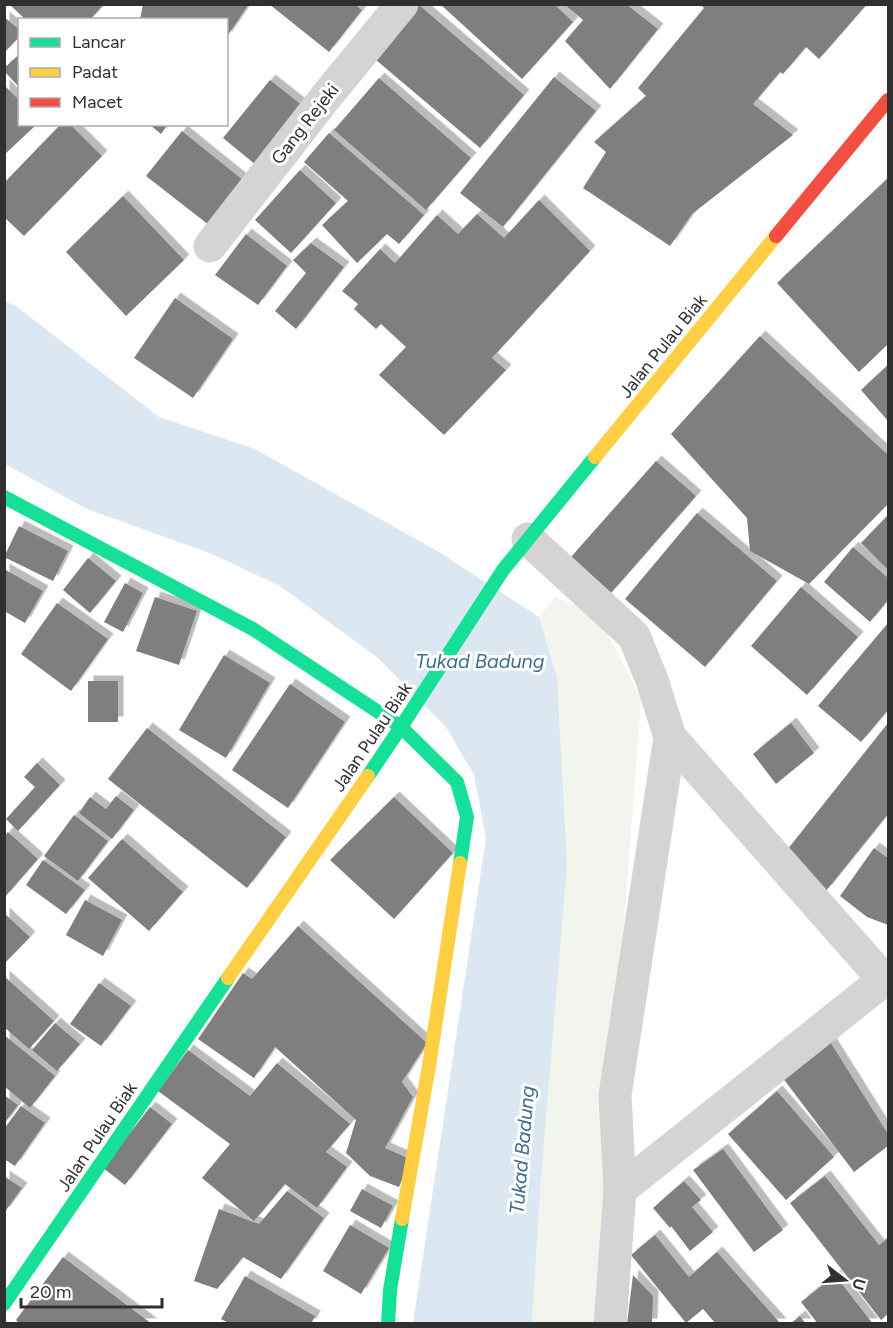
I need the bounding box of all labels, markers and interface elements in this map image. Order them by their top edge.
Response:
legend [18,18,228,126]
text: Lancar [72,31,126,53]
text: Padat [72,61,118,83]
street label: Gang Rejeki [267,79,343,169]
text: Macet [72,91,123,113]
street label: Jalan Pulau Biak [614,289,712,402]
water label: Tukad Badung [416,649,545,673]
street label: Jalan Pulau Biak [327,678,417,796]
street label: Jalan Pulau Biak [52,1078,142,1196]
water label: Tukad Badung [504,1084,540,1215]
north arrow [815,1250,875,1310]
scale bar [21,1271,162,1309]
text: U [848,1276,870,1292]
text: 20 m [30,1281,71,1303]

